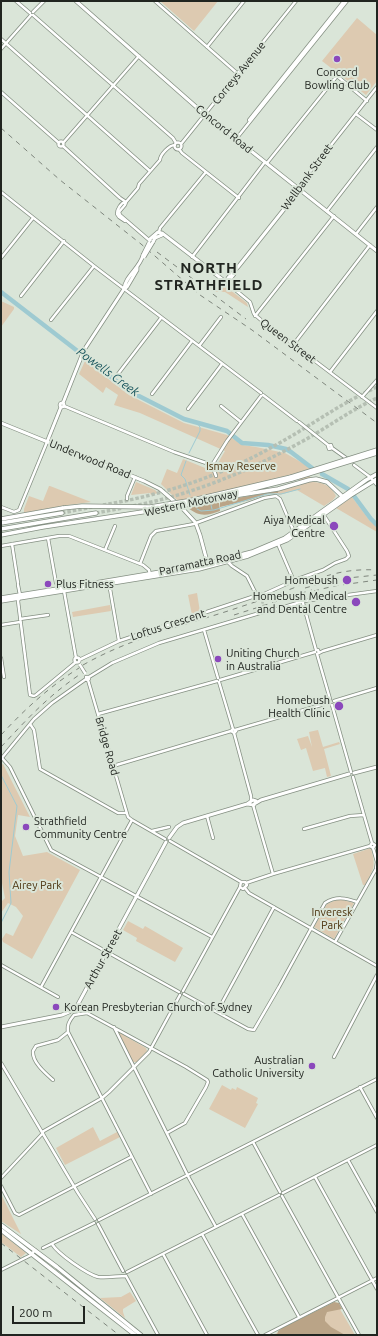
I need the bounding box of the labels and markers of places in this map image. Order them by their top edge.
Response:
marker: Concord Bowling Club [332,54,342,64]
place label: Concord Bowling Club [305,65,369,91]
place label: Aiya Medical Centre [263,513,325,539]
marker: Aiya Medical Centre [328,520,340,532]
place label: Homebush [285,573,338,587]
marker: Homebush [341,574,353,586]
place label: Plus Fitness [56,577,114,591]
marker: Plus Fitness [43,579,53,589]
place label: Homebush Medical and Dental Centre [253,589,347,615]
marker: Homebush Medical and Dental Centre [350,596,362,608]
place label: Uniting Church in Australia [226,646,299,672]
marker: Uniting Church in Australia [213,654,223,664]
place label: Homebush Health Clinic [268,693,330,719]
marker: Homebush Health Clinic [333,700,345,712]
place label: Strathfield Community Centre [34,814,127,840]
marker: Strathfield Community Centre [21,822,31,832]
place label: Korean Presbyterian Church of Sydney [64,1000,252,1014]
marker: Korean Presbyterian Church of Sydney [51,1002,61,1012]
place label: Australian Catholic University [212,1053,304,1079]
marker: Australian Catholic University [307,1061,317,1071]

